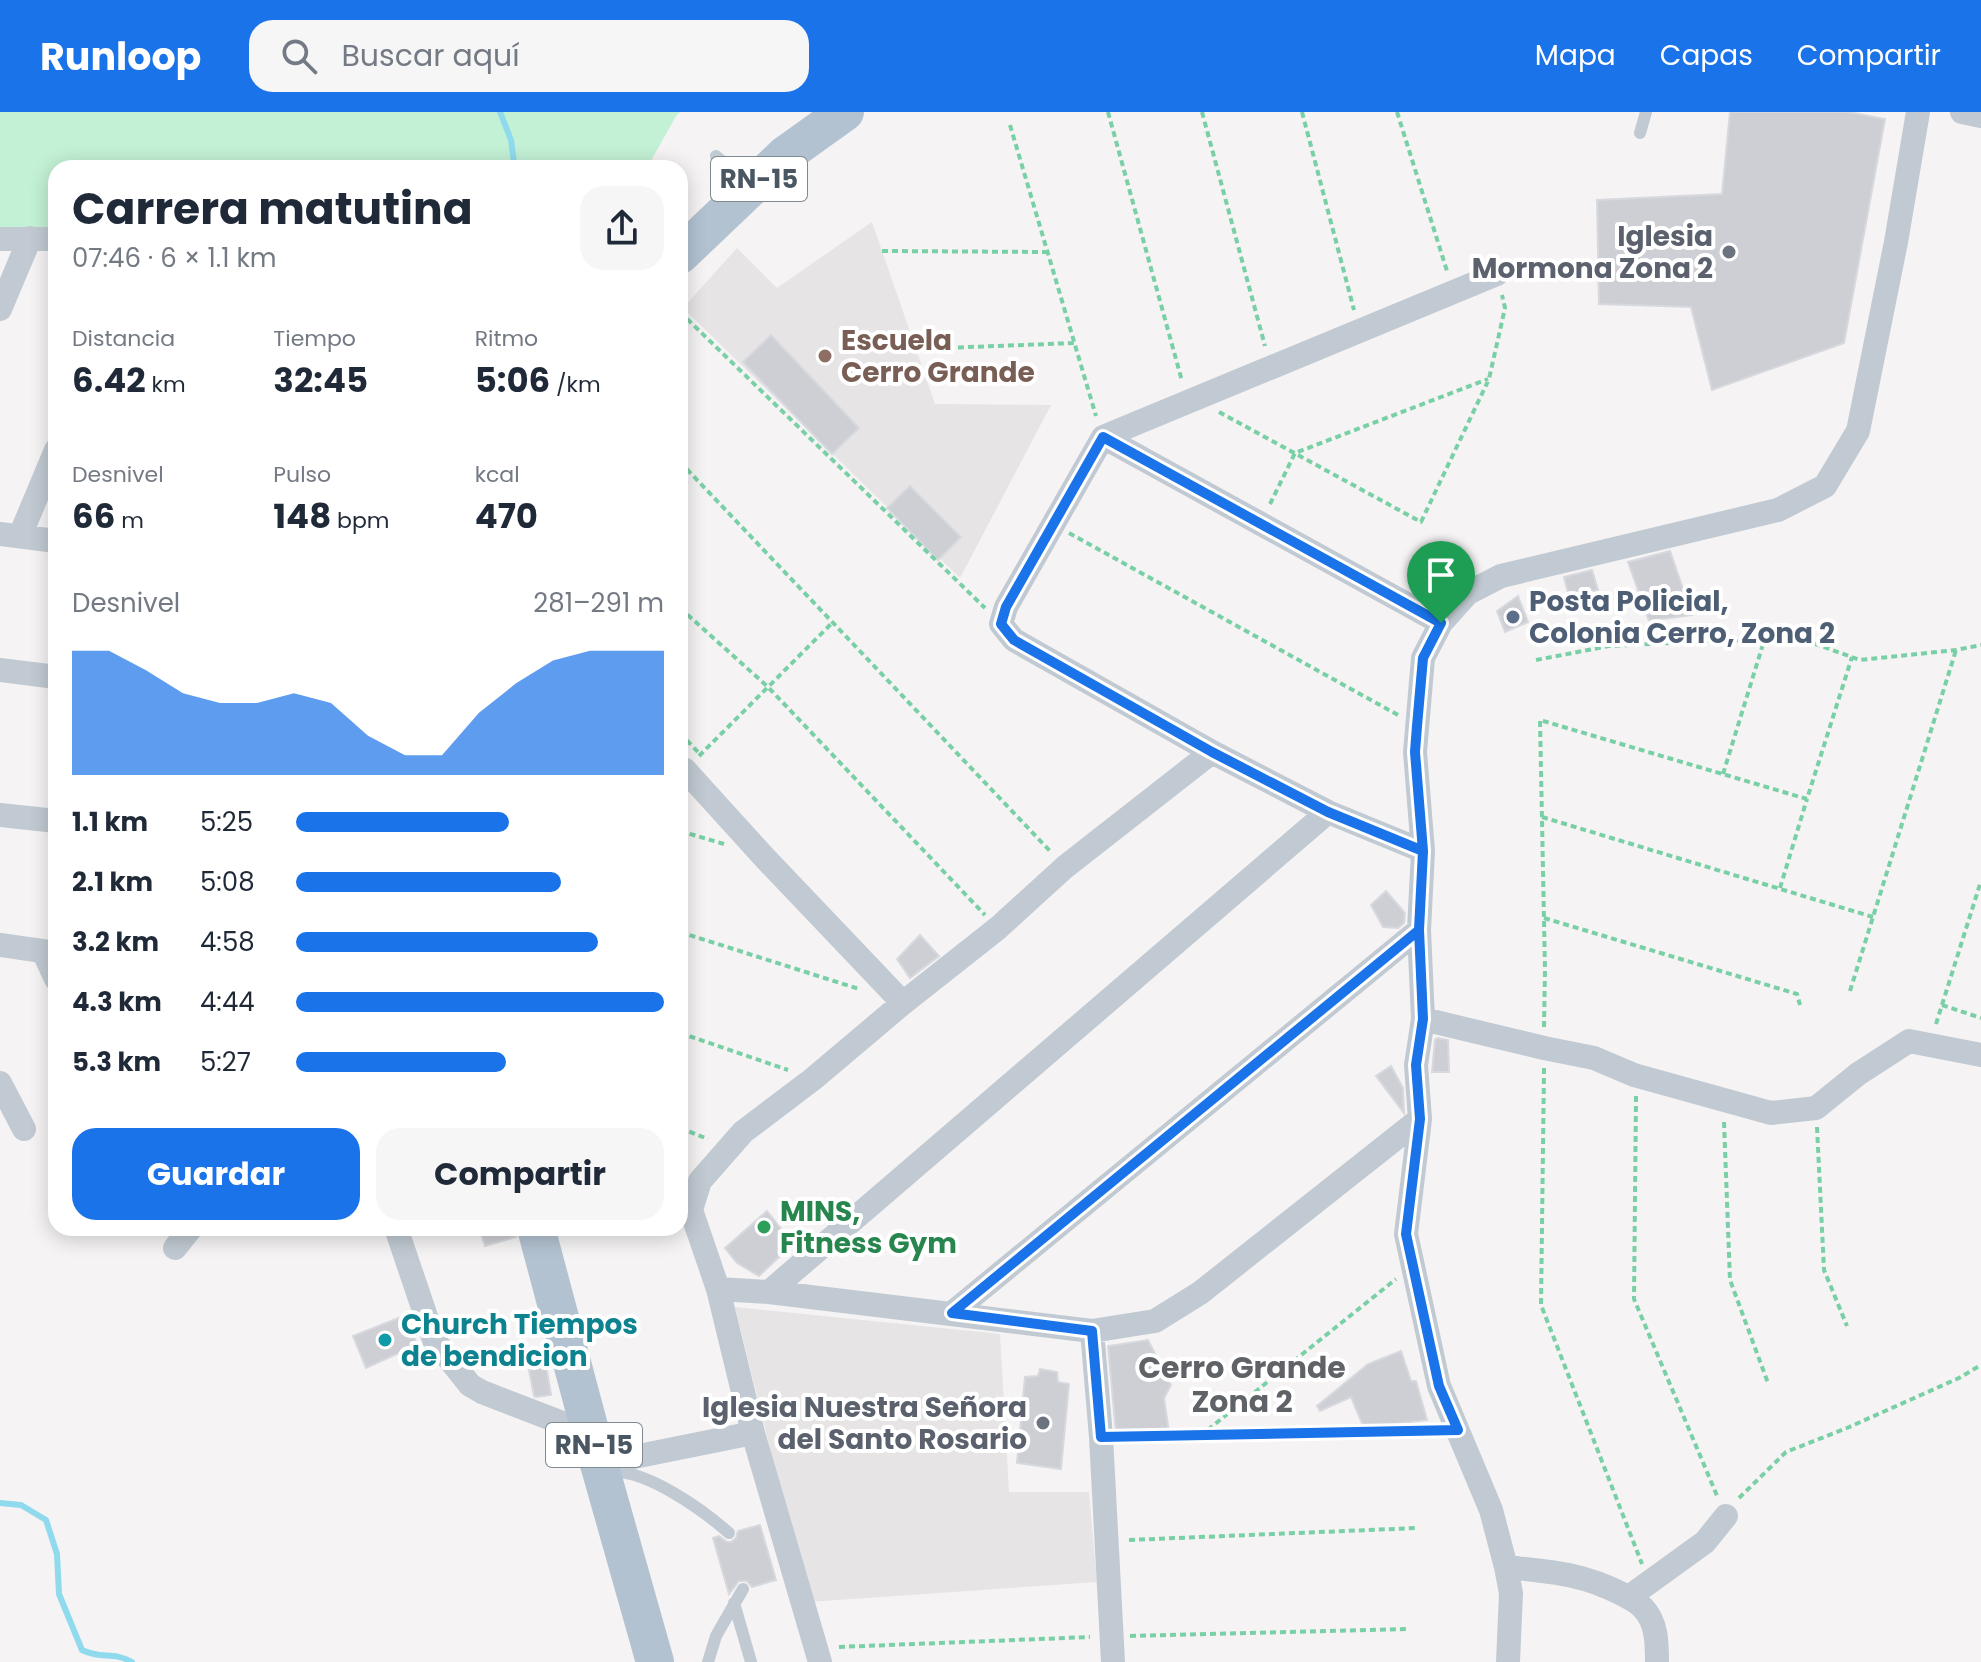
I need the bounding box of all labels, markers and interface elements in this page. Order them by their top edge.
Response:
search box [249,20,809,92]
text: Runloop [40,30,201,83]
icon: search [277,34,321,78]
text: Buscar aquí [341,34,520,77]
text: Mapa [1535,36,1616,75]
text: Capas [1660,36,1753,75]
text: Compartir [1797,36,1941,75]
road number: RN-15 [711,157,807,201]
text: Carrera matutina [72,178,473,239]
button: share [580,186,664,270]
place label: Iglesia Mormona Zona 2 [1472,217,1713,288]
text: 07:46 · 6 × 1.1 km [72,240,277,276]
marker: Iglesia Mormona Zona 2 [1720,243,1738,261]
place label: Escuela Cerro Grande [841,321,1035,392]
text: Distancia [72,323,175,354]
text: Tiempo [273,323,356,354]
text: Ritmo [475,323,538,354]
marker: Escuela Cerro Grande [816,347,834,365]
text: 6.42 [72,356,146,404]
text: 32:45 [273,356,368,404]
text: 5:06 [475,356,550,404]
text: km [146,369,186,400]
text: /km [550,369,601,400]
text: Desnivel [72,459,164,490]
text: Pulso [273,459,331,490]
text: kcal [475,459,520,490]
text: 66 [72,492,115,540]
text: 148 [273,492,331,540]
text: 470 [475,492,538,540]
text: m [115,505,144,536]
text: bpm [331,505,389,536]
pin [1407,541,1475,623]
icon: arrive [1419,553,1463,597]
place label: Posta Policial, Colonia Cerro, Zona 2 [1529,582,1835,653]
text: Desnivel [72,585,180,621]
text: 281–291 m [533,585,664,621]
marker: Posta Policial, Colonia Cerro, Zona 2 [1504,608,1522,626]
text: 1.1 km [72,804,148,840]
text: 5:25 [200,804,253,840]
text: 2.1 km [72,864,153,900]
text: 5:08 [200,864,255,900]
text: 3.2 km [72,924,159,960]
text: 4:58 [200,924,255,960]
text: 4.3 km [72,984,162,1020]
text: 4:44 [200,984,255,1020]
text: 5.3 km [72,1044,161,1080]
text: 5:27 [200,1044,251,1080]
button: Guardar [72,1128,360,1220]
button: Compartir [376,1128,664,1220]
place label: MINS, Fitness Gym [780,1192,957,1263]
marker: MINS, Fitness Gym [755,1218,773,1236]
place label: Church Tiempos de bendicion [401,1305,638,1376]
marker: Church Tiempos de bendicion [376,1331,394,1349]
district label: Cerro Grande Zona 2 [1138,1346,1346,1423]
place label: Iglesia Nuestra Señora del Santo Rosario [702,1388,1027,1459]
marker: Iglesia Nuestra Señora del Santo Rosario [1034,1414,1052,1432]
road number: RN-15 [546,1423,642,1467]

